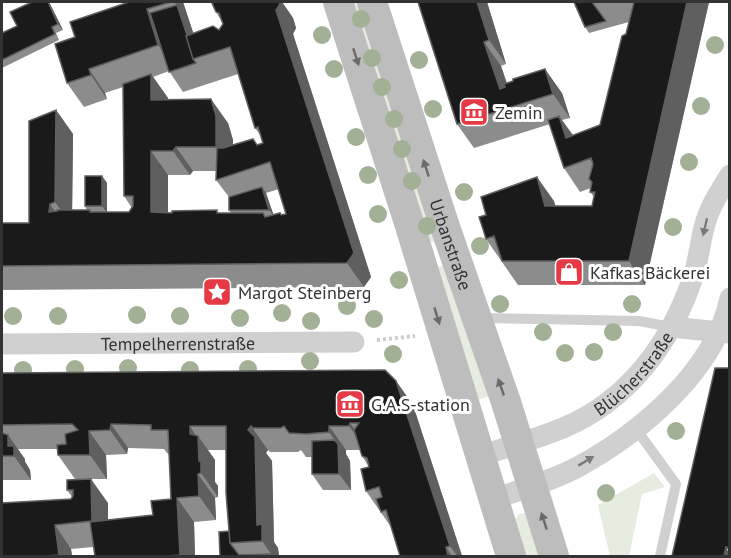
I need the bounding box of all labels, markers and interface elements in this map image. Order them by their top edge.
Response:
one-way arrow [352,48,361,66]
museum icon: Zemin [458,96,490,128]
place label: Zemin [495,101,542,124]
one-way arrow [421,159,430,177]
street label: Urbanstraße [425,196,478,293]
one-way arrow [699,218,709,236]
shop icon: Kafkas Bäckerei [553,256,585,288]
place label: Kafkas Bäckerei [590,261,710,284]
place icon: Margot Steinberg [201,276,233,308]
place label: Margot Steinberg [238,281,371,304]
one-way arrow [433,307,442,325]
street label: Blücherstraße [589,327,678,420]
street label: Tempelherrenstraße [101,331,255,355]
one-way arrow [495,378,505,396]
museum icon: G.A.S-station [334,388,366,420]
place label: G.A.S-station [371,393,470,416]
one-way arrow [578,456,594,467]
one-way arrow [539,512,548,530]

